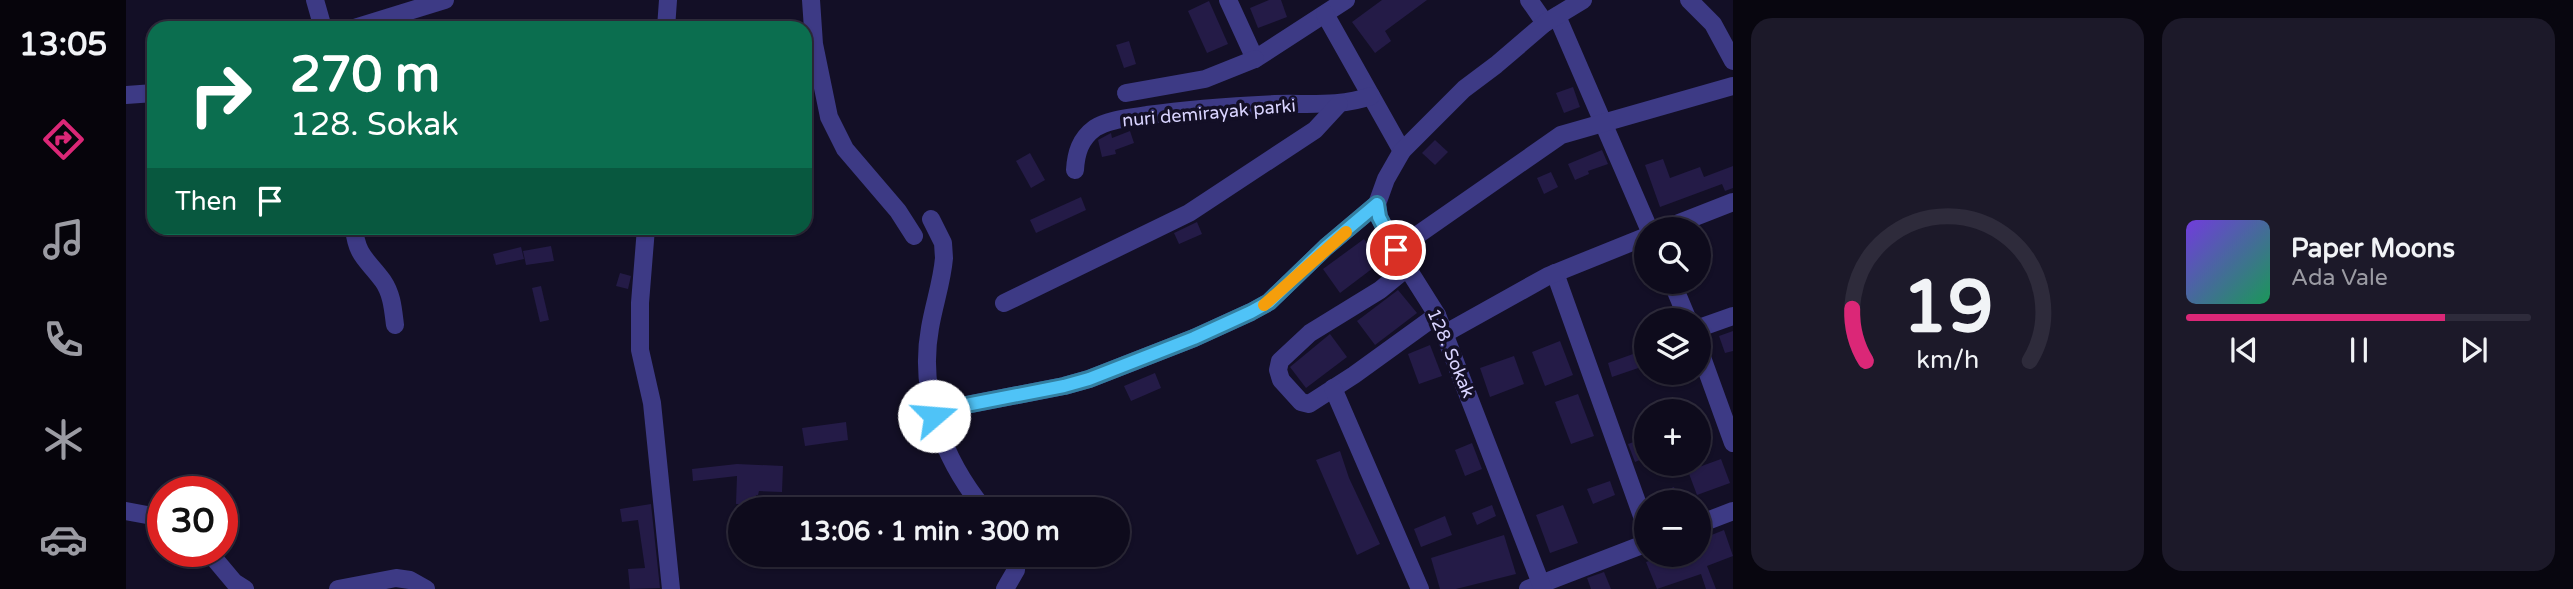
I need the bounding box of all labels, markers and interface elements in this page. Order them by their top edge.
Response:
text: 13:05 [19,26,107,64]
text: 270 m [290,46,440,105]
icon: right [175,49,266,140]
street label: nuri demirayak parki [1121,94,1297,132]
text: 128. Sokak [290,106,459,144]
icon: directions [39,115,88,164]
icon: arrive [251,182,289,220]
text: Then [175,186,237,217]
icon: music [39,215,88,264]
map controls [1634,217,1711,567]
button: search [1634,217,1711,294]
pin [1366,220,1426,280]
icon: arrive [1377,231,1415,269]
text: Paper Moons [2291,233,2455,264]
text: 19 [1902,264,1993,352]
text: Ada Vale [2291,264,2388,292]
street label: 128. Sokak [1422,305,1480,401]
button: layers [1634,308,1711,385]
icon: phone [39,315,88,364]
icon: previous [2225,331,2263,369]
icon: pause [2340,331,2378,369]
icon: next [2455,331,2493,369]
text: km/h [1916,344,1979,374]
position arrow [897,379,971,453]
button: + [1634,399,1711,476]
icon: climate [39,415,88,464]
speed limit sign: 30 [147,476,238,567]
button: − [1634,490,1711,567]
icon: car [39,515,88,564]
text: 13:06 · 1 min · 300 m [798,516,1060,547]

